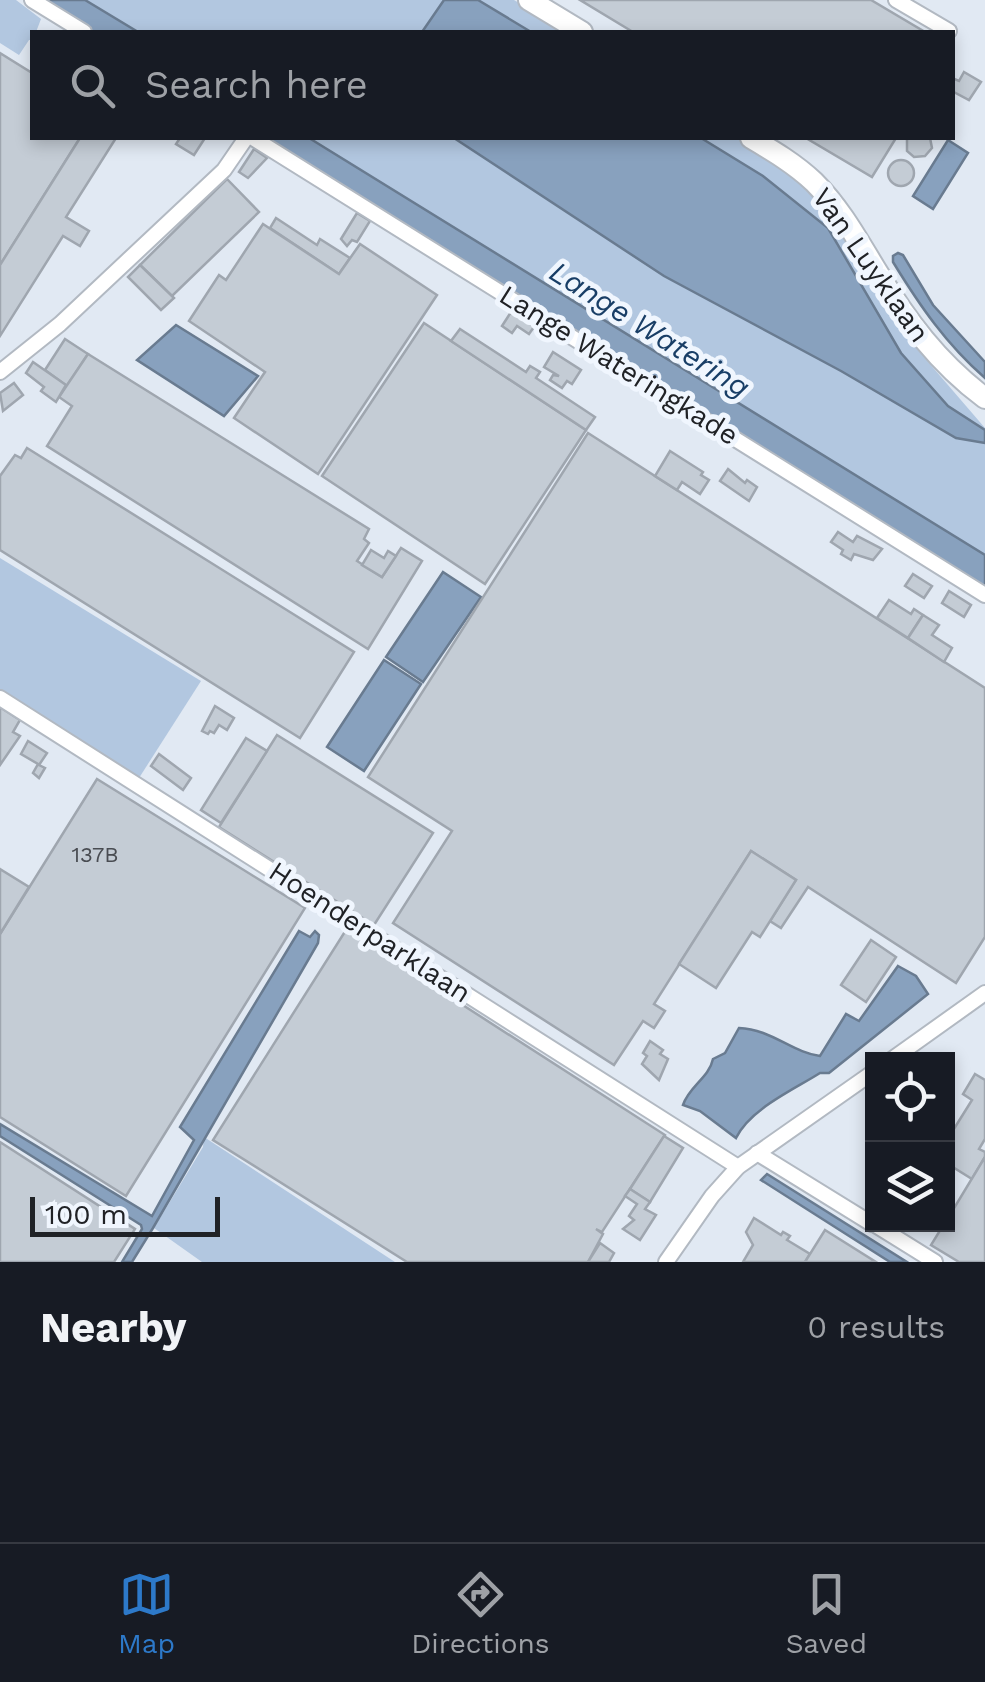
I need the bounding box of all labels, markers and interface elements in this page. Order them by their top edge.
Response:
search box [30,30,955,140]
icon: search [65,58,120,113]
text: Search here [145,63,368,107]
street label: Van Luyklaan [806,181,936,349]
water label: Lange Watering [544,253,756,405]
street label: Lange Wateringkade [494,278,744,452]
house number: 137B [71,842,119,867]
street label: Hoenderparklaan [263,854,477,1010]
map controls [865,1052,955,1232]
button: locate [865,1052,955,1142]
button: layers [865,1142,955,1232]
scale bar [30,1192,220,1236]
text: 100 m [45,1198,127,1231]
text: Nearby [40,1303,187,1352]
text: 0 results [807,1308,945,1346]
tab: Map [118,1567,175,1660]
tab: Directions [411,1567,550,1660]
tab: Saved [786,1567,867,1660]

